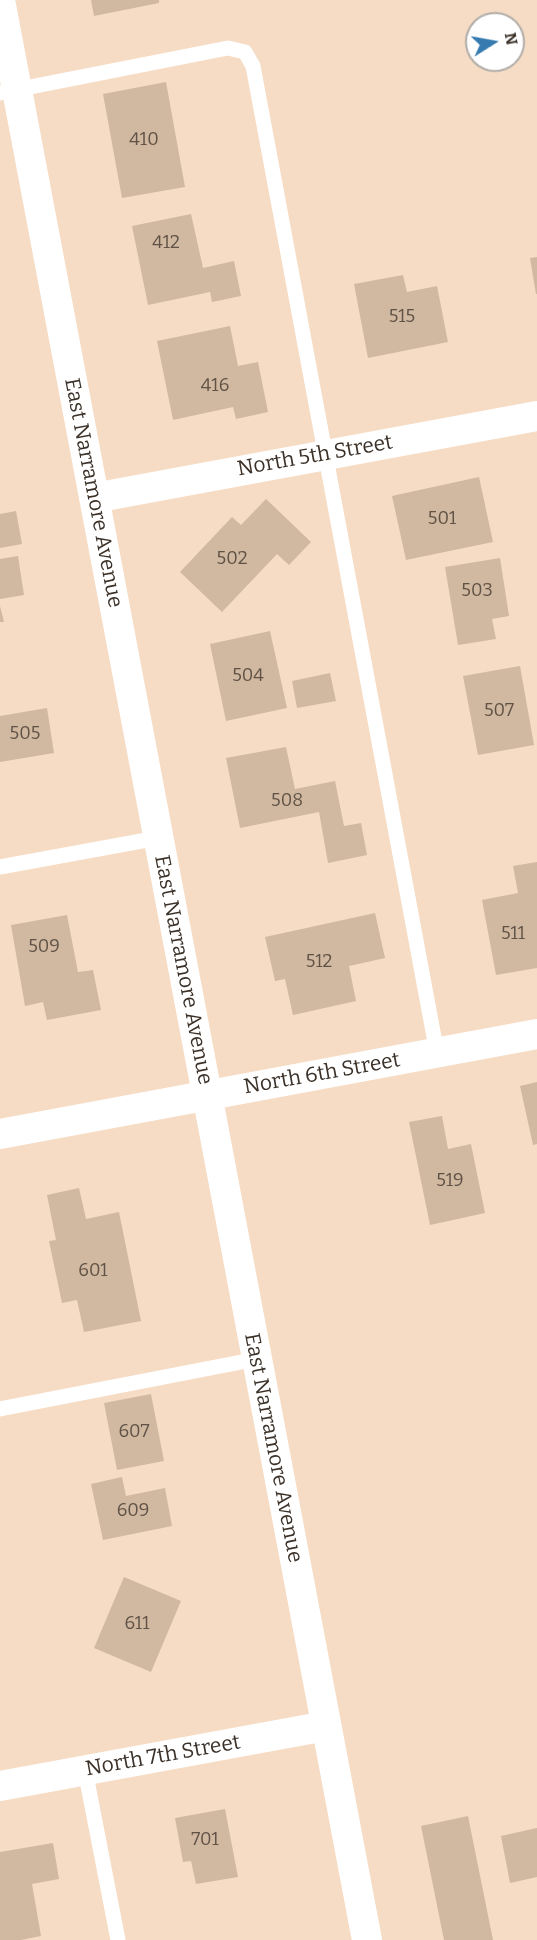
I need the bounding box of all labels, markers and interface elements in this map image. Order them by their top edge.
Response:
north arrow [465,12,525,72]
text: N [501,31,522,47]
house number: 410 [129,129,159,151]
house number: 412 [152,232,180,254]
house number: 515 [389,306,415,328]
house number: 416 [201,375,229,397]
street label: East Narramore Avenue [58,376,128,610]
street label: North 5th Street [235,430,395,482]
house number: 501 [428,508,456,530]
house number: 502 [217,548,247,570]
house number: 503 [461,580,493,602]
house number: 504 [232,665,264,687]
house number: 507 [484,700,514,722]
house number: 505 [10,723,40,745]
house number: 508 [271,790,303,812]
street label: East Narramore Avenue [148,853,218,1087]
house number: 511 [501,923,525,945]
house number: 509 [28,936,60,958]
house number: 512 [306,951,332,973]
street label: North 6th Street [242,1048,402,1100]
house number: 519 [436,1170,464,1192]
house number: 601 [78,1260,108,1282]
street label: East Narramore Avenue [238,1331,308,1565]
house number: 607 [118,1421,150,1443]
house number: 609 [117,1500,149,1522]
house number: 611 [125,1613,149,1635]
street label: North 7th Street [84,1730,242,1782]
house number: 701 [191,1829,219,1851]

